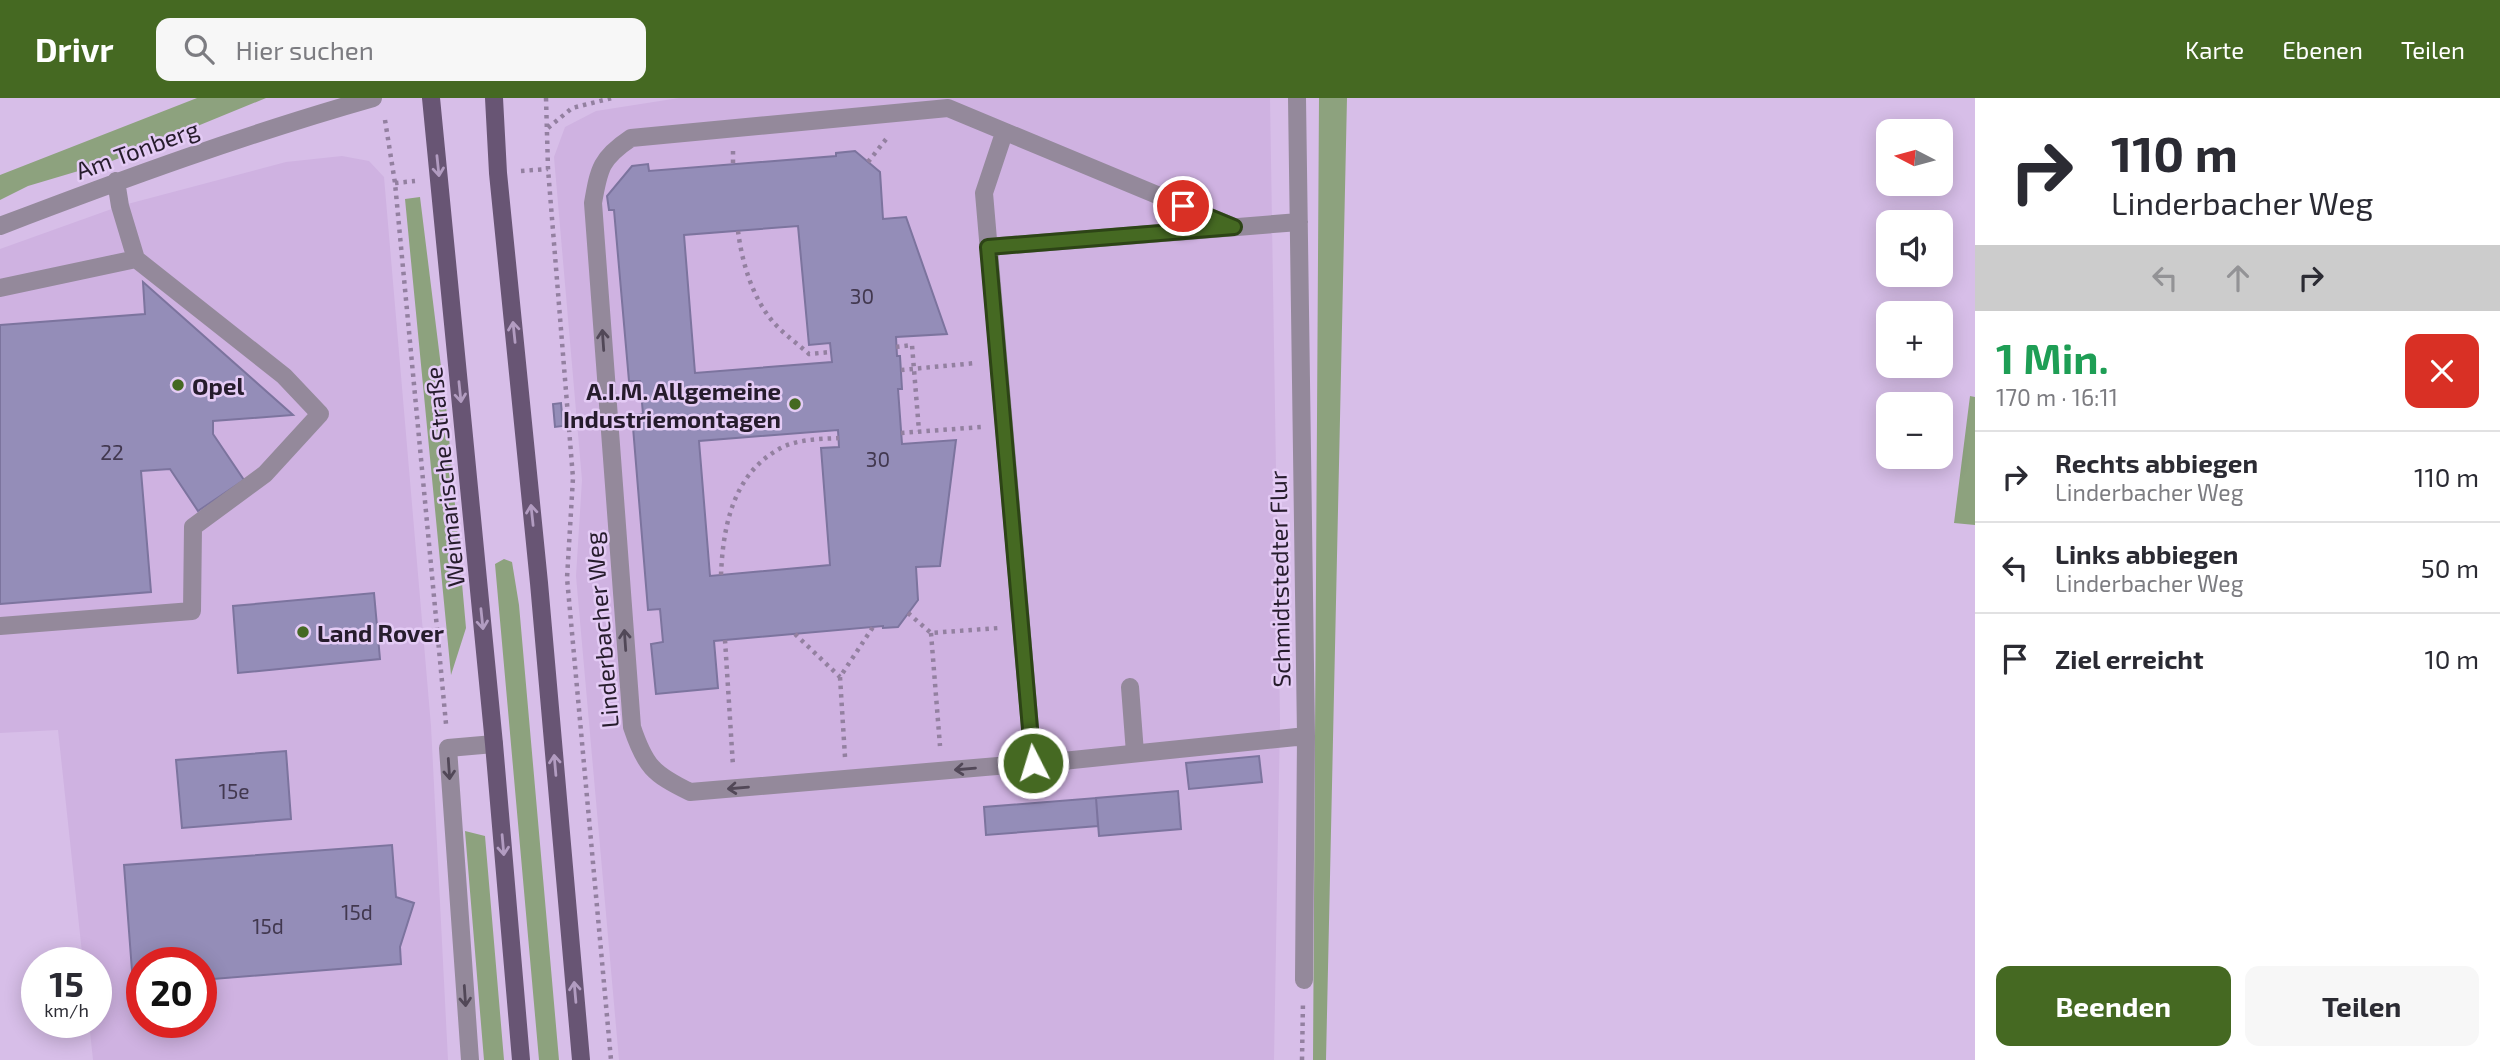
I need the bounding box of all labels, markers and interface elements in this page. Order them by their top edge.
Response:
search box [156,18,646,81]
text: Drivr [35,29,114,69]
icon: search [180,30,218,68]
text: Hier suchen [236,34,374,65]
text: Karte [2185,35,2244,64]
text: Ebenen [2282,35,2363,64]
text: Teilen [2401,35,2465,64]
street label: Am Tonberg [71,113,203,185]
north arrow [1876,119,1953,196]
map controls [1876,119,1953,469]
text: 110 m [2111,123,2238,182]
icon: right [1996,126,2087,217]
one-way arrow [432,154,445,177]
pin [1153,176,1213,236]
text: Linderbacher Weg [2111,183,2373,221]
icon: arrive [1164,187,1202,225]
button: sound [1876,210,1953,287]
icon: left [2146,259,2184,297]
icon: ahead [2219,259,2257,297]
icon: right [2292,259,2330,297]
house number: 30 [850,283,874,308]
button: + [1876,301,1953,378]
one-way arrow [507,321,520,343]
one-way arrow [596,329,609,352]
text: 1 Min. [1996,332,2109,382]
button: close [2405,334,2479,408]
street label: Weimarische Straße [418,365,470,589]
place label: Opel [192,371,244,400]
place label: A.I.M. Allgemeine Industriemontagen [563,376,781,433]
marker: Opel [170,377,186,393]
one-way arrow [454,381,467,403]
text: 170 m · 16:11 [1996,383,2118,411]
button: − [1876,392,1953,469]
marker: A.I.M. Allgemeine Industriemontagen [787,396,803,412]
house number: 22 [100,439,124,464]
house number: 30 [866,446,890,471]
text: Rechts abbiegen [2055,447,2258,478]
icon: right [1996,458,2034,496]
text: 110 m [2414,461,2479,492]
street label: Schmidtstedter Flur [1263,470,1295,688]
text: Linderbacher Weg [2055,478,2244,506]
one-way arrow [525,504,538,527]
street label: Linderbacher Weg [578,531,624,729]
text: Links abbiegen [2055,538,2239,569]
icon: left [1996,549,2034,587]
text: 50 m [2421,552,2479,583]
text: Linderbacher Weg [2055,569,2244,597]
one-way arrow [476,607,489,630]
place label: Land Rover [317,618,445,647]
marker: Land Rover [295,624,311,640]
one-way arrow [618,629,631,652]
icon: arrive [1996,640,2034,678]
text: Ziel erreicht [2055,643,2204,674]
text: 10 m [2424,643,2479,674]
position arrow [996,726,1070,800]
one-way arrow [548,755,561,777]
one-way arrow [443,757,456,780]
one-way arrow [954,763,977,776]
house number: 15e [219,778,249,803]
one-way arrow [727,782,750,795]
one-way arrow [497,834,510,856]
house number: 15d [341,899,373,924]
house number: 15d [252,913,284,938]
speed limit sign: 20 [126,947,217,1038]
text: 15 [49,962,84,1004]
button: Beenden [1996,966,2231,1046]
button: Teilen [2245,966,2479,1046]
one-way arrow [568,981,581,1004]
one-way arrow [459,984,472,1007]
text: km/h [44,999,89,1021]

